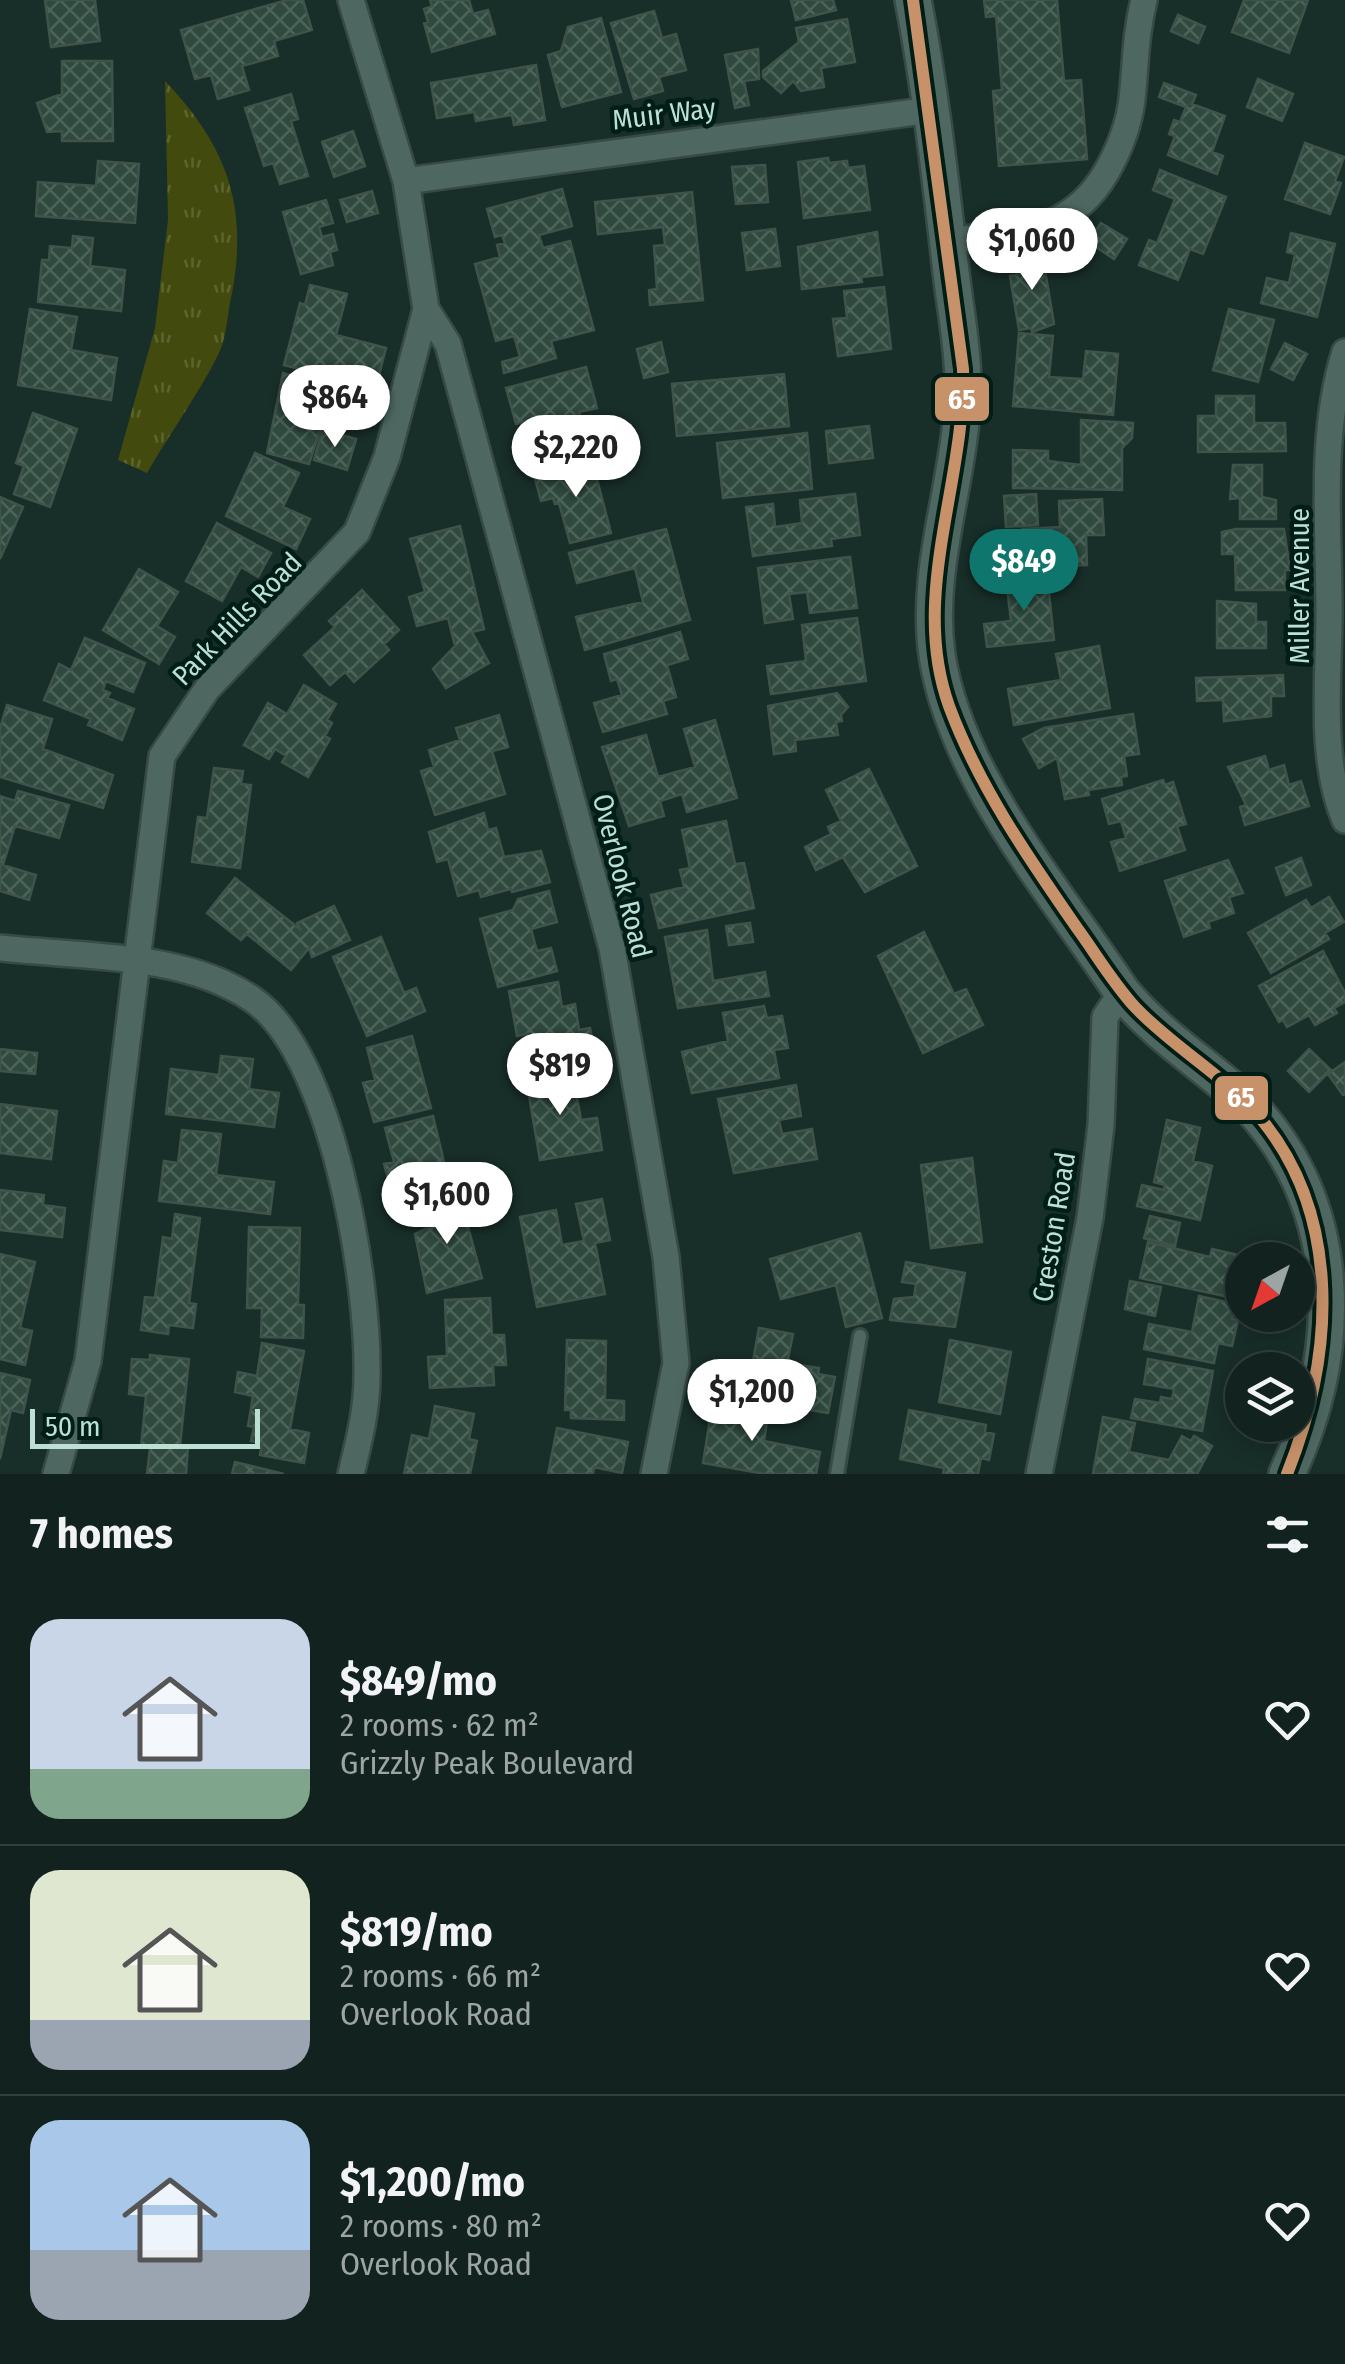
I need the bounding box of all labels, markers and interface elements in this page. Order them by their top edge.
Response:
street label: Muir Way [610,91,718,137]
pin: $1,060 [951,208,1113,293]
text: $1,060 [989,221,1075,259]
pin: $864 [276,365,394,450]
line badge: 65 [933,375,991,423]
text: $864 [302,378,368,416]
text: 65 [948,383,976,416]
pin: $2,220 [495,415,657,500]
text: $2,220 [534,428,618,466]
street label: Miller Avenue [1283,508,1316,664]
pin: $849 [965,529,1083,614]
text: $849 [991,542,1057,580]
street label: Park Hills Road [165,546,309,692]
street label: Overlook Road [586,791,658,961]
pin: $819 [501,1033,619,1118]
text: $819 [529,1046,591,1084]
line badge: 65 [1213,1074,1270,1122]
text: 65 [1227,1081,1255,1114]
street label: Creston Road [1026,1150,1082,1304]
pin: $1,600 [366,1162,528,1247]
text: $1,600 [404,1175,490,1213]
north arrow [1225,1242,1315,1332]
map controls [1225,1242,1315,1442]
button: layers [1225,1352,1315,1442]
pin: $1,200 [671,1359,833,1444]
text: $1,200 [709,1372,795,1410]
scale bar [30,1404,260,1448]
text: 50 m [45,1410,101,1443]
icon: filters [1260,1507,1315,1562]
text: 7 homes [30,1509,173,1559]
text: $849/mo [340,1656,497,1706]
icon: home [110,1659,230,1779]
icon: heart [1260,1692,1315,1747]
text: 2 rooms · 62 m² [340,1706,539,1744]
text: Grizzly Peak Boulevard [340,1744,634,1782]
text: $819/mo [340,1907,493,1957]
icon: home [110,1910,230,2030]
icon: heart [1260,1943,1315,1998]
text: 2 rooms · 66 m² [340,1957,541,1995]
text: Overlook Road [340,1995,532,2033]
text: $1,200/mo [340,2157,525,2207]
icon: home [110,2160,230,2280]
icon: heart [1260,2193,1315,2248]
text: 2 rooms · 80 m² [340,2207,542,2245]
text: Overlook Road [340,2245,532,2283]

